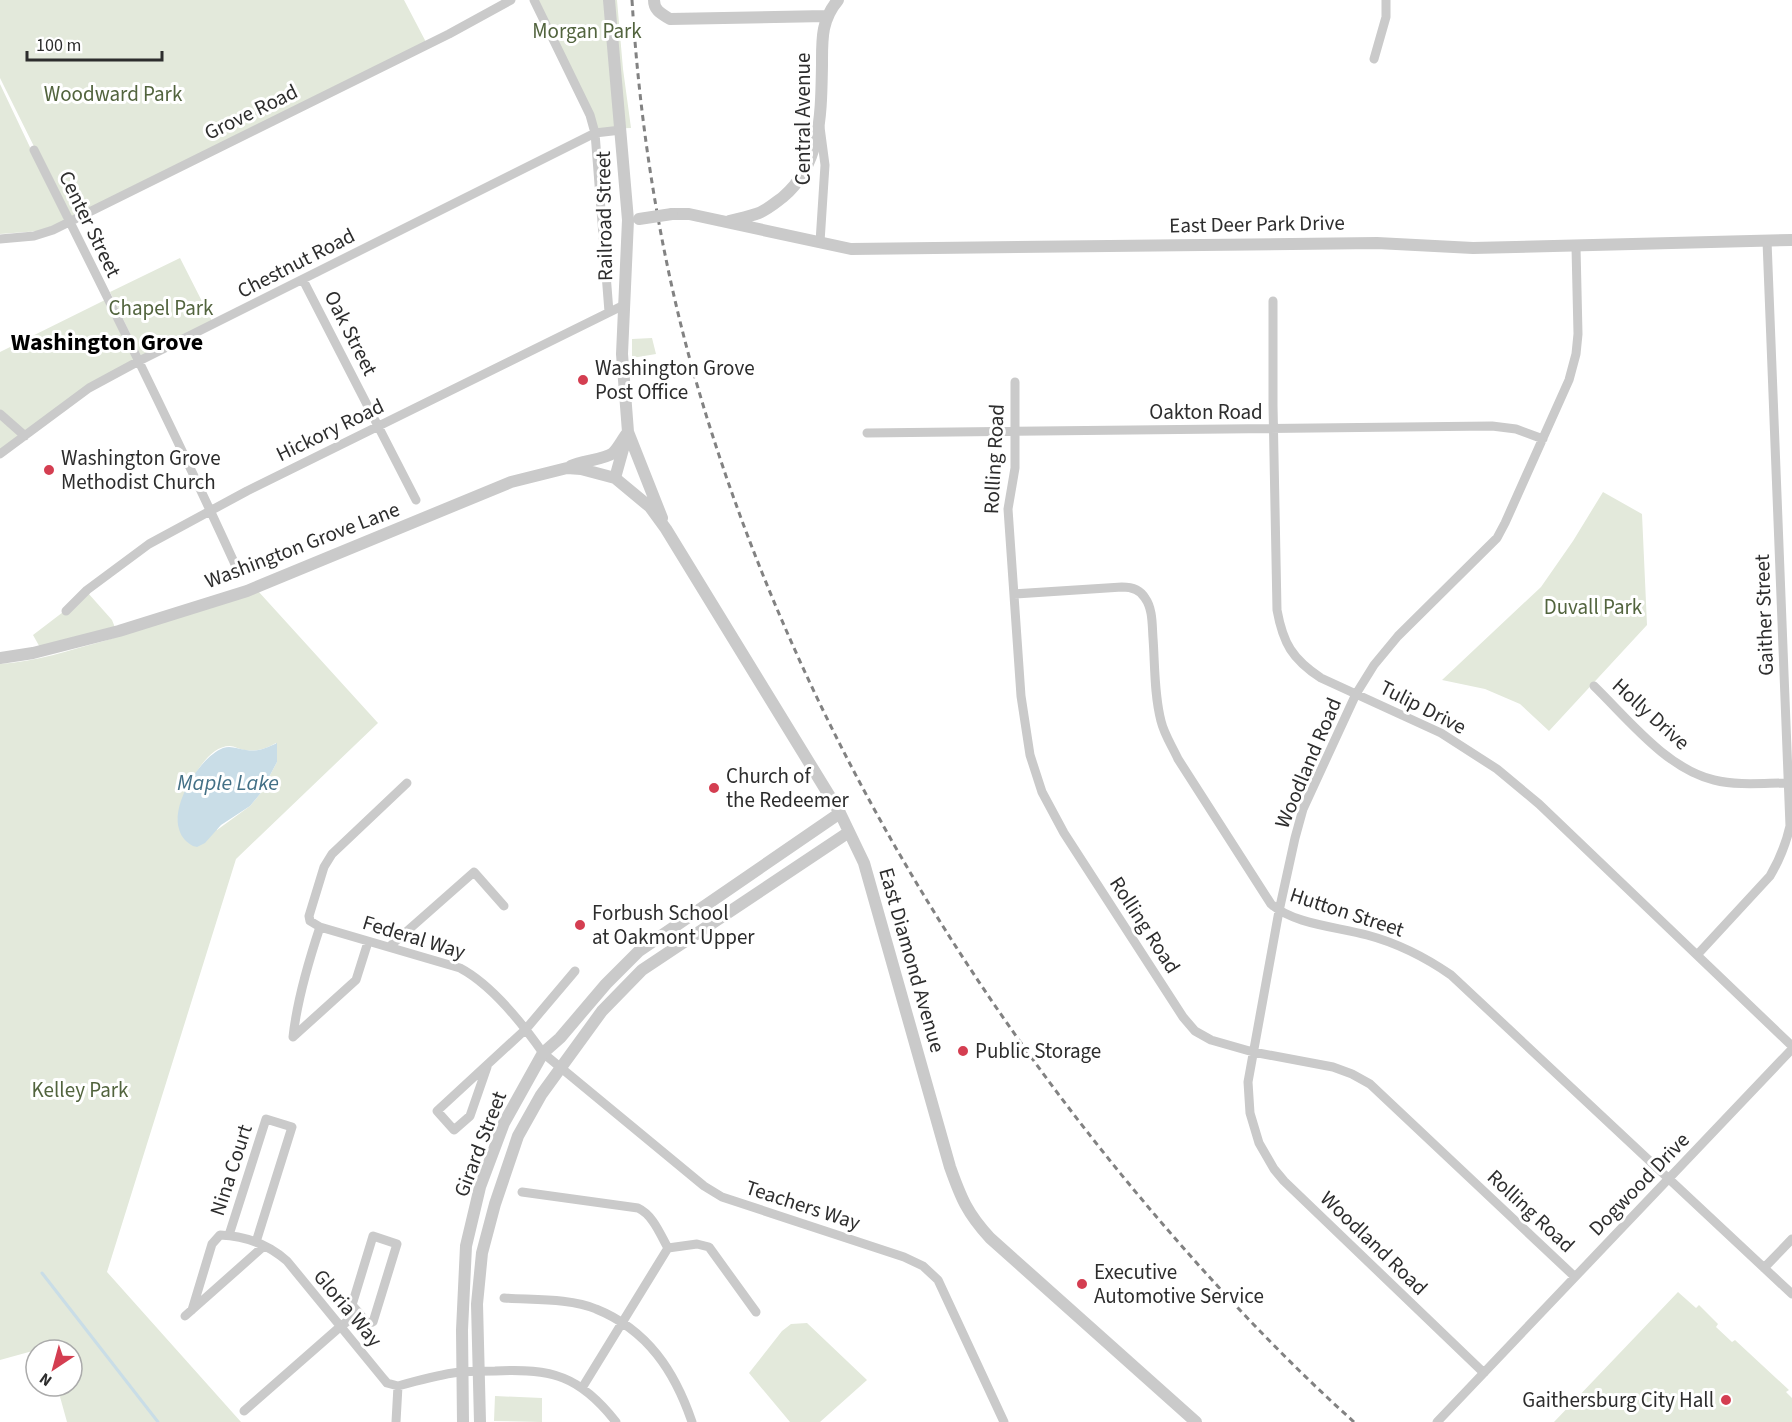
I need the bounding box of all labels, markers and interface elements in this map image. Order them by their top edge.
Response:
park label: Morgan Park [532,16,642,46]
scale bar [27,24,162,62]
text: 100 m [36,33,81,58]
street label: Central Avenue [788,53,818,185]
street label: Grove Road [199,76,303,148]
park label: Woodward Park [44,79,183,109]
street label: Railroad Street [588,151,620,281]
street label: Center Street [51,166,129,282]
street label: East Deer Park Drive [1169,207,1345,241]
street label: Chestnut Road [232,220,360,306]
street label: Oak Street [317,285,385,381]
park label: Chapel Park [109,293,214,323]
district label: Washington Grove [11,325,203,360]
place label: Washington Grove Post Office [595,353,755,407]
marker: Washington Grove Post Office [576,373,590,387]
street label: Hickory Road [271,391,389,469]
street label: Oakton Road [1149,397,1263,427]
street label: Rolling Road [976,403,1012,515]
place label: Washington Grove Methodist Church [61,443,221,497]
marker: Washington Grove Methodist Church [42,463,56,477]
street label: Washington Grove Lane [200,494,404,596]
street label: Gaither Street [1747,554,1781,676]
park label: Duvall Park [1544,592,1643,622]
street label: Holly Drive [1606,671,1696,757]
street label: Tulip Drive [1374,672,1472,742]
street label: Woodland Road [1267,693,1349,833]
place label: Church of the Redeemer [726,761,850,815]
water label: Maple Lake [177,767,279,799]
marker: Church of the Redeemer [707,781,721,795]
street label: East Diamond Avenue [871,864,953,1056]
street label: Rolling Road [1102,871,1188,979]
street label: Hutton Street [1286,879,1408,945]
place label: Forbush School at Oakmont Upper [592,898,755,952]
street label: Federal Way [359,907,469,967]
marker: Forbush School at Oakmont Upper [573,918,587,932]
place label: Public Storage [975,1036,1101,1066]
marker: Public Storage [956,1044,970,1058]
park label: Kelley Park [32,1075,129,1105]
street label: Girard Street [446,1087,514,1201]
street label: Nina Court [202,1121,260,1219]
street label: Dogwood Drive [1582,1125,1696,1243]
street label: Rolling Road [1480,1162,1582,1260]
street label: Teachers Way [742,1172,864,1238]
street label: Woodland Road [1313,1184,1435,1302]
place label: Executive Automotive Service [1094,1257,1264,1311]
street label: Gloria Way [306,1263,390,1354]
marker: Executive Automotive Service [1075,1277,1089,1291]
north arrow [24,1338,84,1398]
text: N [35,1367,57,1391]
place label: Gaithersburg City Hall [1522,1385,1714,1415]
marker: Gaithersburg City Hall [1719,1393,1733,1407]

